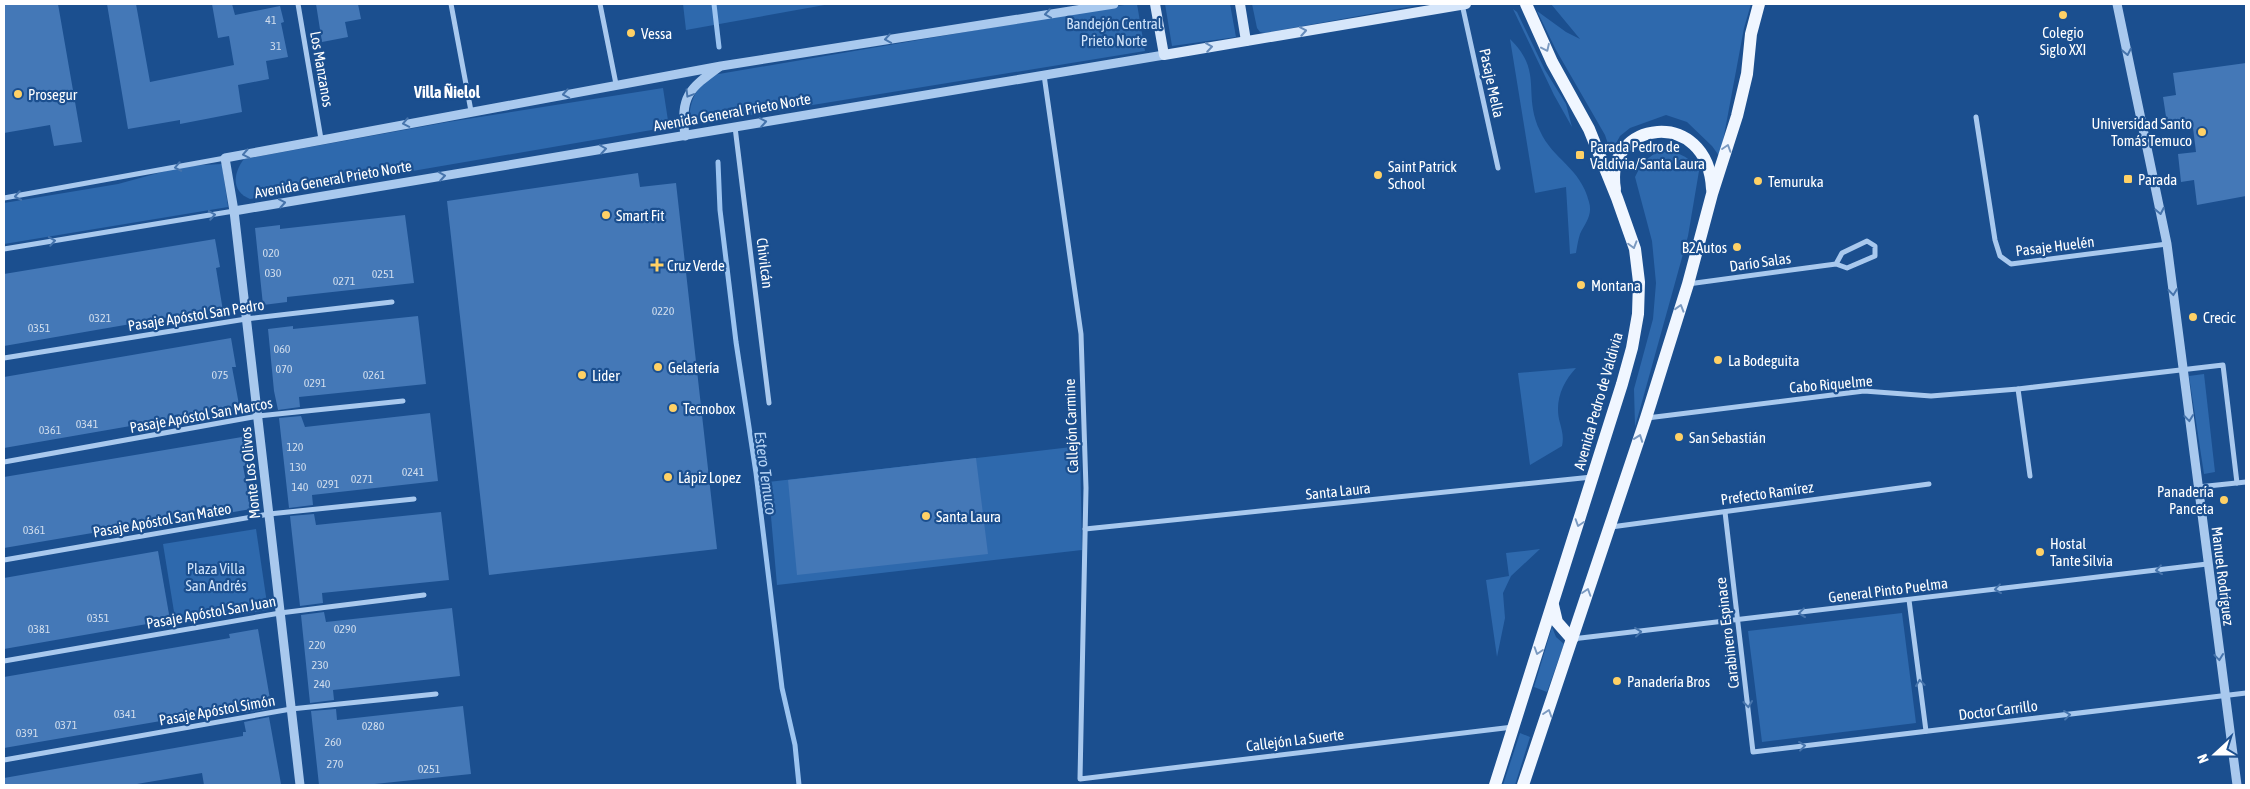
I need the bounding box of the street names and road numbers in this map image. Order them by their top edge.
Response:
street label: Los Manzanos [307,30,337,108]
street label: Pasaje Mella [1476,47,1508,119]
street label: Avenida General Prieto Norte [652,90,812,134]
street label: Avenida General Prieto Norte [253,157,413,201]
street label: Pasaje Huelén [2015,233,2095,259]
street label: Chivilcán [753,237,777,289]
street label: Darío Salas [1728,249,1792,275]
street label: Pasaje Apóstol San Pedro [127,296,265,334]
street label: Avenida Pedro de Valdivia [1570,330,1626,472]
street label: Cabo Riquelme [1789,372,1874,396]
street label: Callejón Carmine [1061,378,1081,474]
street label: Pasaje Apóstol San Marcos [128,394,274,436]
street label: Monte Los Olivos [237,426,263,520]
street label: Prefecto Ramírez [1719,478,1815,508]
street label: Santa Laura [1305,479,1371,503]
street label: Pasaje Apóstol San Mateo [91,499,233,541]
street label: Manuel Rodríguez [2208,525,2238,627]
street label: General Pinto Puelma [1827,574,1949,606]
street label: Carabinero Espinace [1712,576,1742,690]
street label: Pasaje Apóstol San Juan [145,592,277,632]
street label: Pasaje Apóstol Simón [158,691,276,729]
street label: Doctor Carrillo [1957,697,2039,723]
street label: Callejón La Suerte [1245,726,1345,754]

